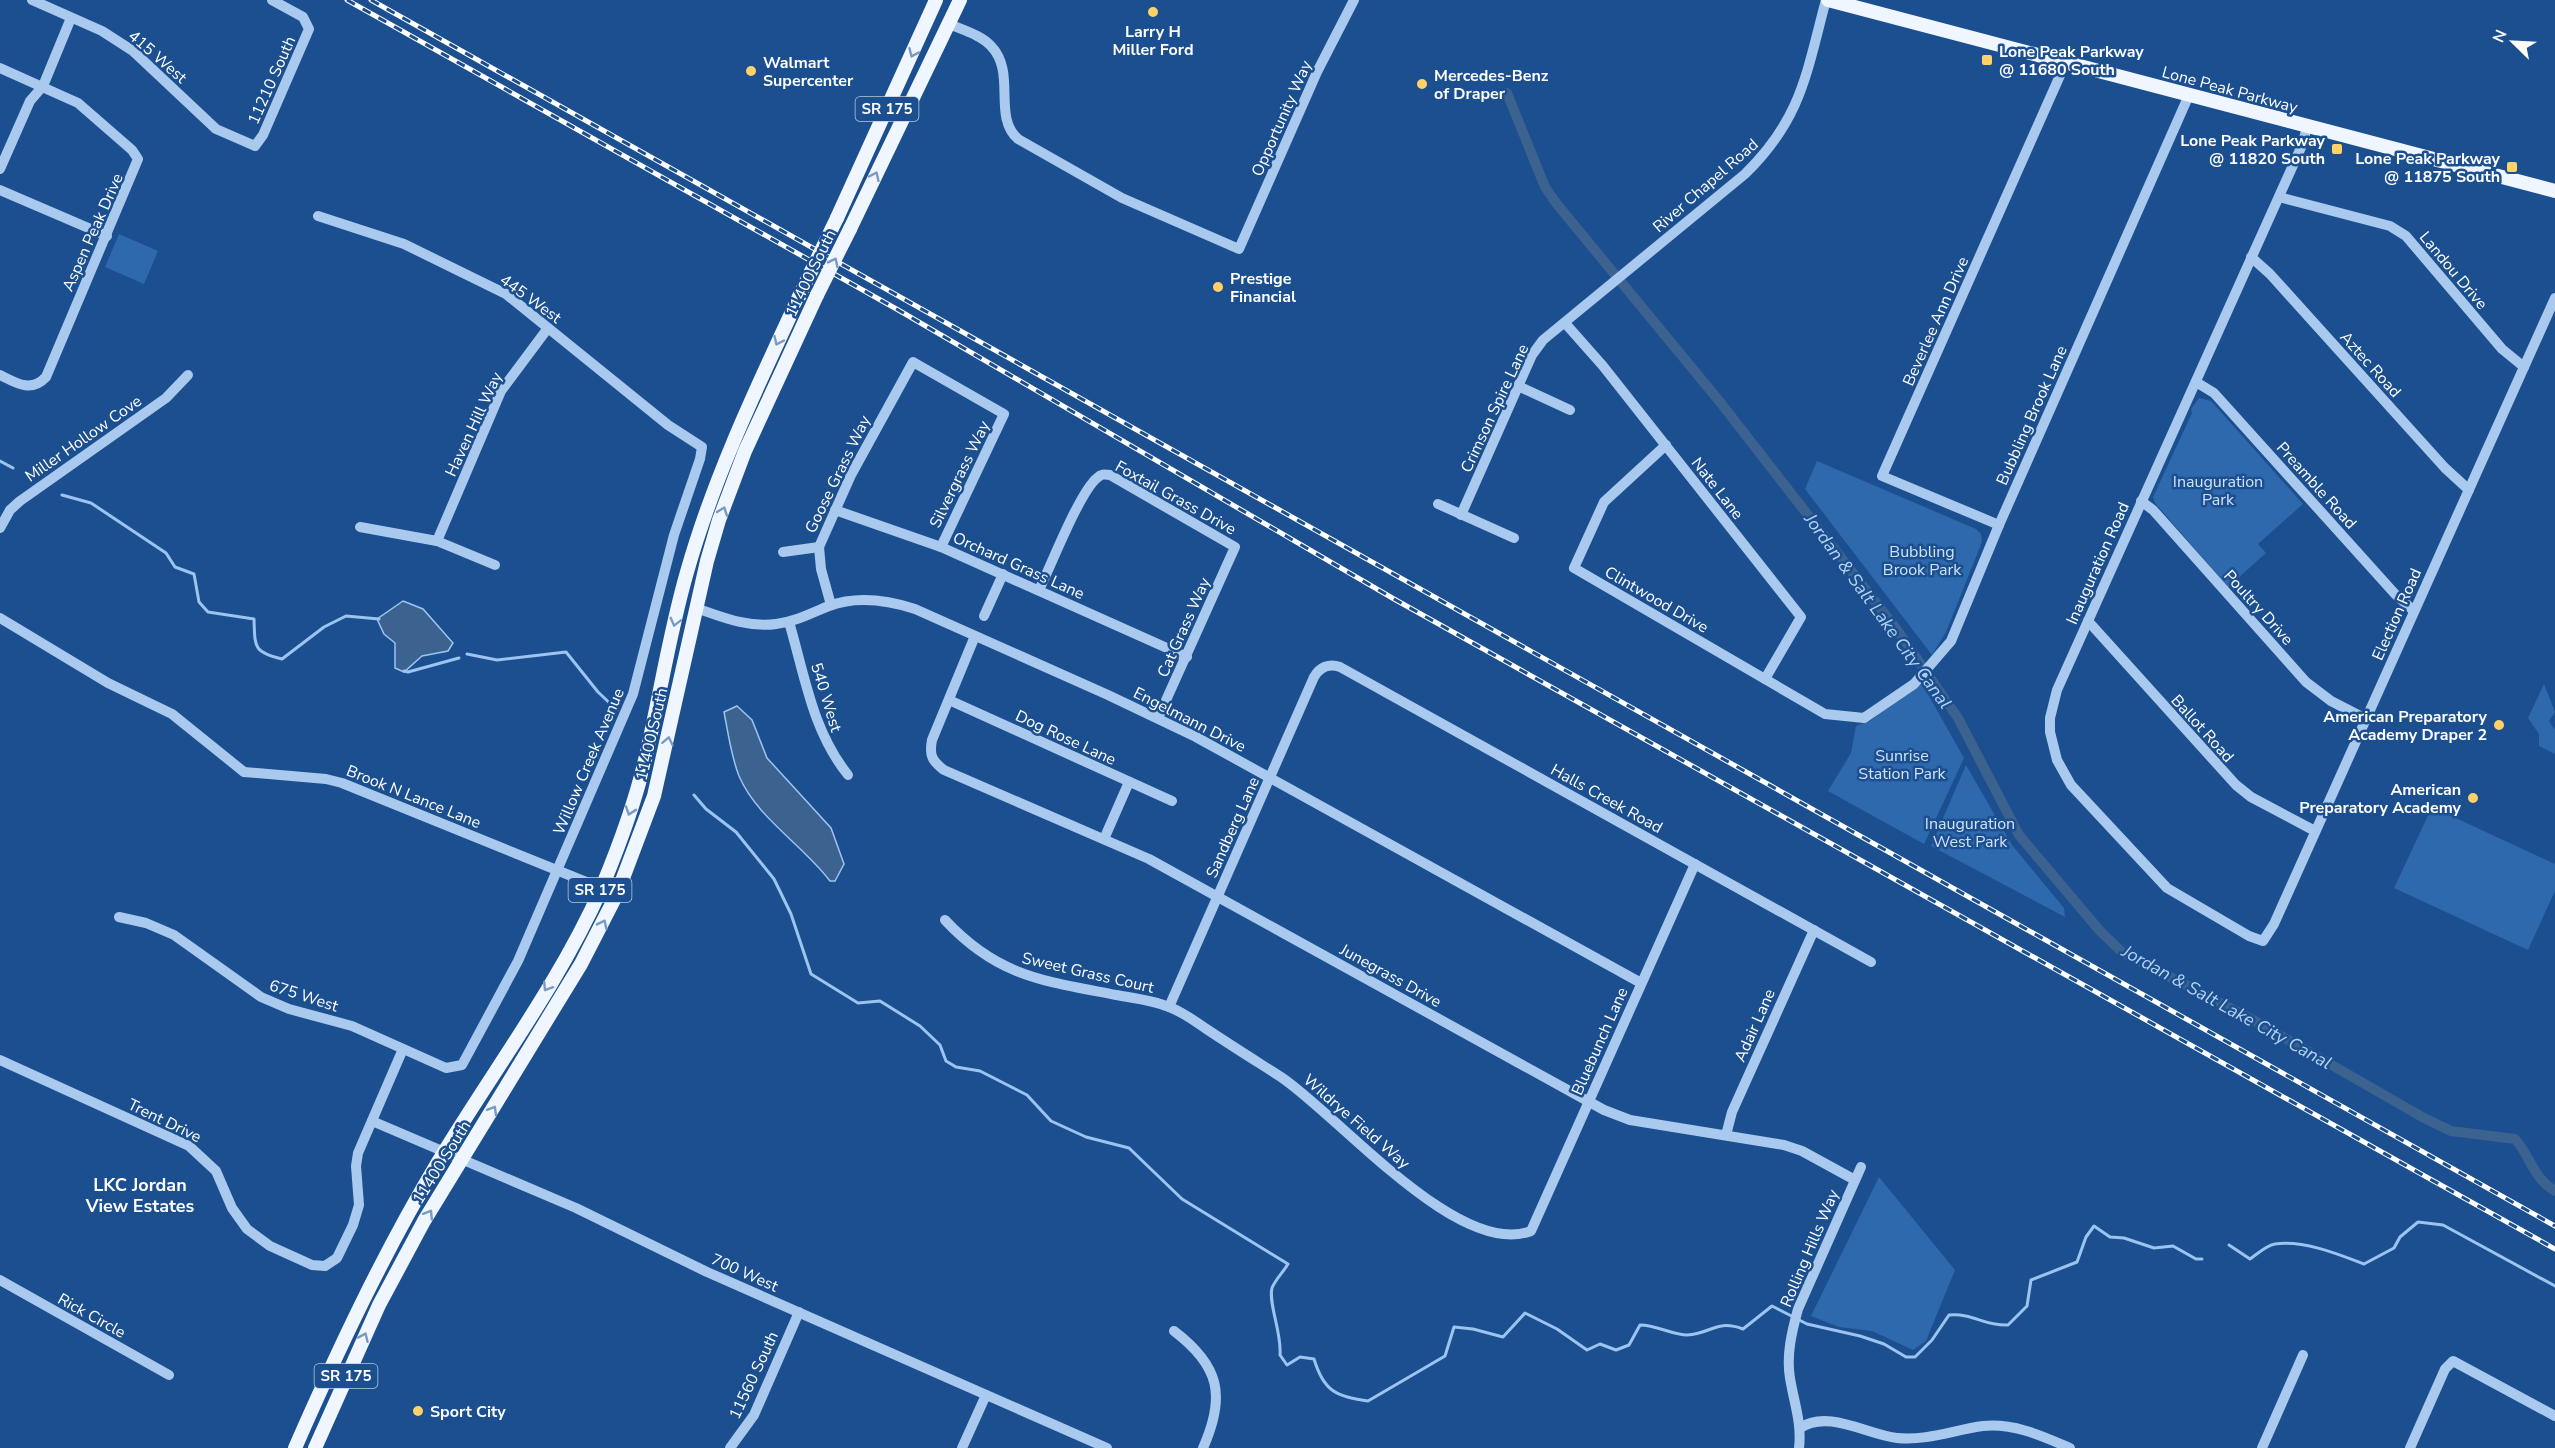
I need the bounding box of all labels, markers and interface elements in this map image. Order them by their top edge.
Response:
marker: Larry H Miller Ford [1146,5,1160,19]
north arrow [2483,12,2543,72]
place label: Larry H Miller Ford [1112,21,1194,61]
street label: 415 West [123,25,192,89]
text: N [2488,26,2513,46]
street label: 11210 South [243,33,301,128]
place label: Lone Peak Parkway @ 11680 South [1999,41,2144,81]
one-way arrow [908,47,920,58]
place label: Walmart Supercenter [763,52,854,92]
marker: Lone Peak Parkway @ 11680 South [1980,53,1994,67]
street label: Opportunity Way [1247,56,1318,180]
street label: Lone Peak Parkway [2159,61,2301,119]
marker: Walmart Supercenter [744,64,758,78]
place label: Mercedes-Benz of Draper [1434,65,1549,105]
marker: Mercedes-Benz of Draper [1415,77,1429,91]
road number: SR 175 [856,97,918,121]
place label: Lone Peak Parkway @ 11820 South [2180,130,2326,170]
street label: River Chapel Road [1648,134,1763,238]
marker: Lone Peak Parkway @ 11820 South [2330,142,2344,156]
place label: Lone Peak Parkway @ 11875 South [2355,148,2501,188]
marker: Lone Peak Parkway @ 11875 South [2505,160,2519,174]
street label: Aspen Peak Drive [57,170,129,295]
one-way arrow [868,171,880,182]
street label: 11400 South [780,226,842,321]
street label: Landou Drive [2414,227,2492,314]
street label: Beverlee Ann Drive [1898,253,1974,390]
one-way arrow [826,257,838,268]
place label: Prestige Financial [1230,268,1296,308]
street label: 445 West [495,269,566,329]
marker: Prestige Financial [1211,280,1225,294]
street label: Aztec Road [2335,327,2406,402]
one-way arrow [774,335,786,346]
street label: Crimson Spire Lane [1455,341,1534,476]
street label: Bubbling Brook Lane [1991,342,2073,489]
street label: Haven Hill Way [440,368,508,480]
street label: Miller Hollow Cove [21,390,146,487]
street label: Goose Grass Way [800,411,876,537]
street label: Silvergrass Way [924,416,996,532]
street label: Preamble Road [2271,437,2361,534]
street label: Nate Lane [1686,453,1748,524]
street label: Foxtail Grass Drive [1111,455,1240,540]
park label: Inauguration Park [2173,471,2263,511]
street label: Inauguration Road [2061,499,2135,628]
one-way arrow [715,506,728,517]
water label: Jordan & Salt Lake City Canal [1798,508,1957,714]
street label: Orchard Grass Lane [949,527,1088,605]
park label: Bubbling Brook Park [1883,541,1962,581]
street label: Clintwood Drive [1601,561,1712,639]
street label: Poultry Drive [2219,565,2298,650]
street label: Election Road [2367,565,2427,664]
street label: Cat Grass Way [1152,573,1216,681]
one-way arrow [669,616,682,626]
street label: 540 West [805,660,847,735]
street label: Engelmann Drive [1130,682,1250,758]
street label: Willow Creek Avenue [548,685,630,838]
street label: 11400 South [631,686,673,783]
street label: Ballot Road [2166,690,2239,767]
street label: Dog Rose Lane [1012,705,1120,771]
place label: American Preparatory Academy Draper 2 [2323,706,2488,746]
marker: American Preparatory Academy Draper 2 [2492,718,2506,732]
one-way arrow [660,736,673,746]
park label: Sunrise Station Park [1858,745,1947,785]
street label: Halls Creek Road [1547,759,1666,839]
street label: Brook N Lance Lane [343,760,484,834]
street label: Sandberg Lane [1201,773,1265,881]
place label: American Preparatory Academy [2299,779,2462,819]
marker: American Preparatory Academy [2466,791,2480,805]
one-way arrow [625,806,638,816]
park label: Inauguration West Park [1925,813,2015,853]
road number: SR 175 [568,878,632,902]
one-way arrow [596,920,607,931]
street label: Junegrass Drive [1335,938,1445,1013]
water label: Jordan & Salt Lake City Canal [2117,939,2336,1075]
street label: Sweet Grass Court [1020,947,1156,999]
street label: 675 West [266,974,341,1018]
one-way arrow [543,981,555,991]
street label: Bluebunch Lane [1566,984,1634,1099]
street label: Adair Lane [1729,985,1781,1065]
street label: Wildrye Field Way [1298,1069,1415,1175]
street label: Trent Drive [124,1094,205,1148]
one-way arrow [485,1106,497,1116]
street label: 11400 South [407,1117,476,1208]
district label: LKC Jordan View Estates [85,1173,195,1218]
street label: Rolling Hills Way [1775,1186,1845,1310]
one-way arrow [421,1210,433,1220]
street label: 700 West [708,1248,782,1298]
street label: Rick Circle [54,1288,129,1344]
street label: 11560 South [724,1328,784,1423]
one-way arrow [356,1332,368,1343]
road number: SR 175 [314,1364,378,1388]
place label: Sport City [430,1401,506,1423]
marker: Sport City [411,1404,425,1418]

